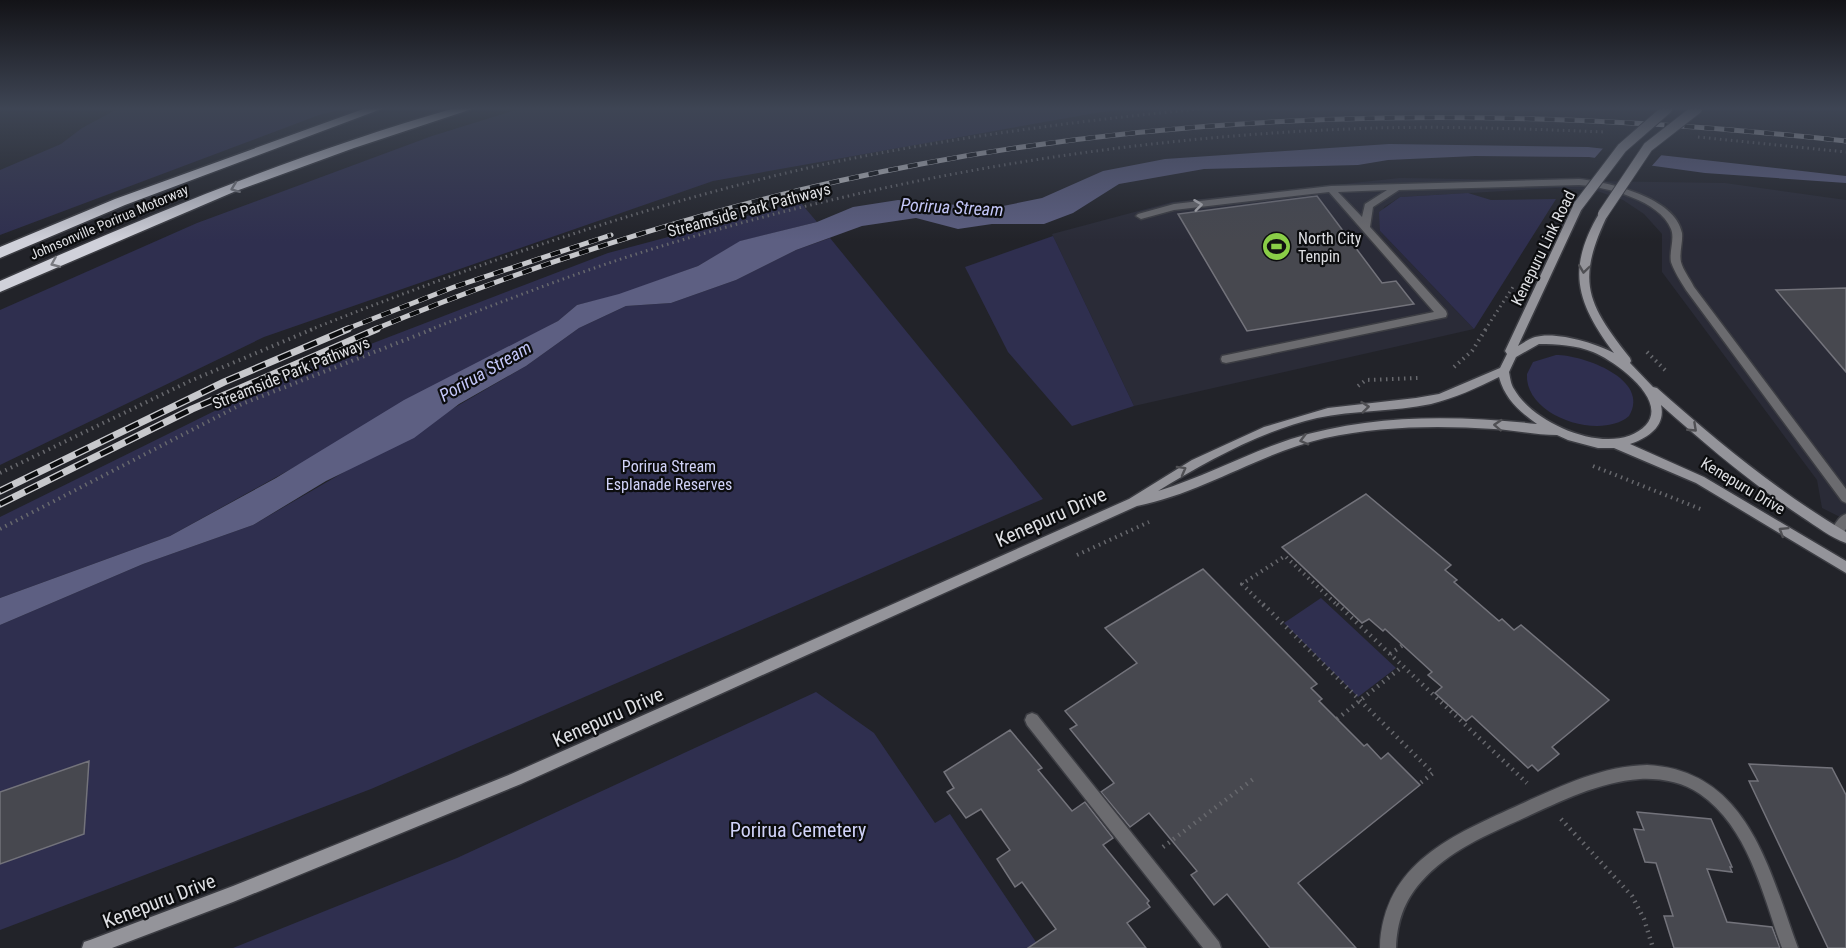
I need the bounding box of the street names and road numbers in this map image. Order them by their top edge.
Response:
street label: Streamside Park Pathways [665,179,833,241]
street label: Johnsonville Porirua Motorway [27,181,191,263]
street label: Kenepuru Link Road [1507,188,1579,308]
street label: Streamside Park Pathways [210,333,372,413]
street label: Kenepuru Drive [1697,453,1789,519]
street label: Kenepuru Drive [992,482,1110,552]
street label: Kenepuru Drive [549,682,667,752]
street label: Kenepuru Drive [99,868,219,934]

